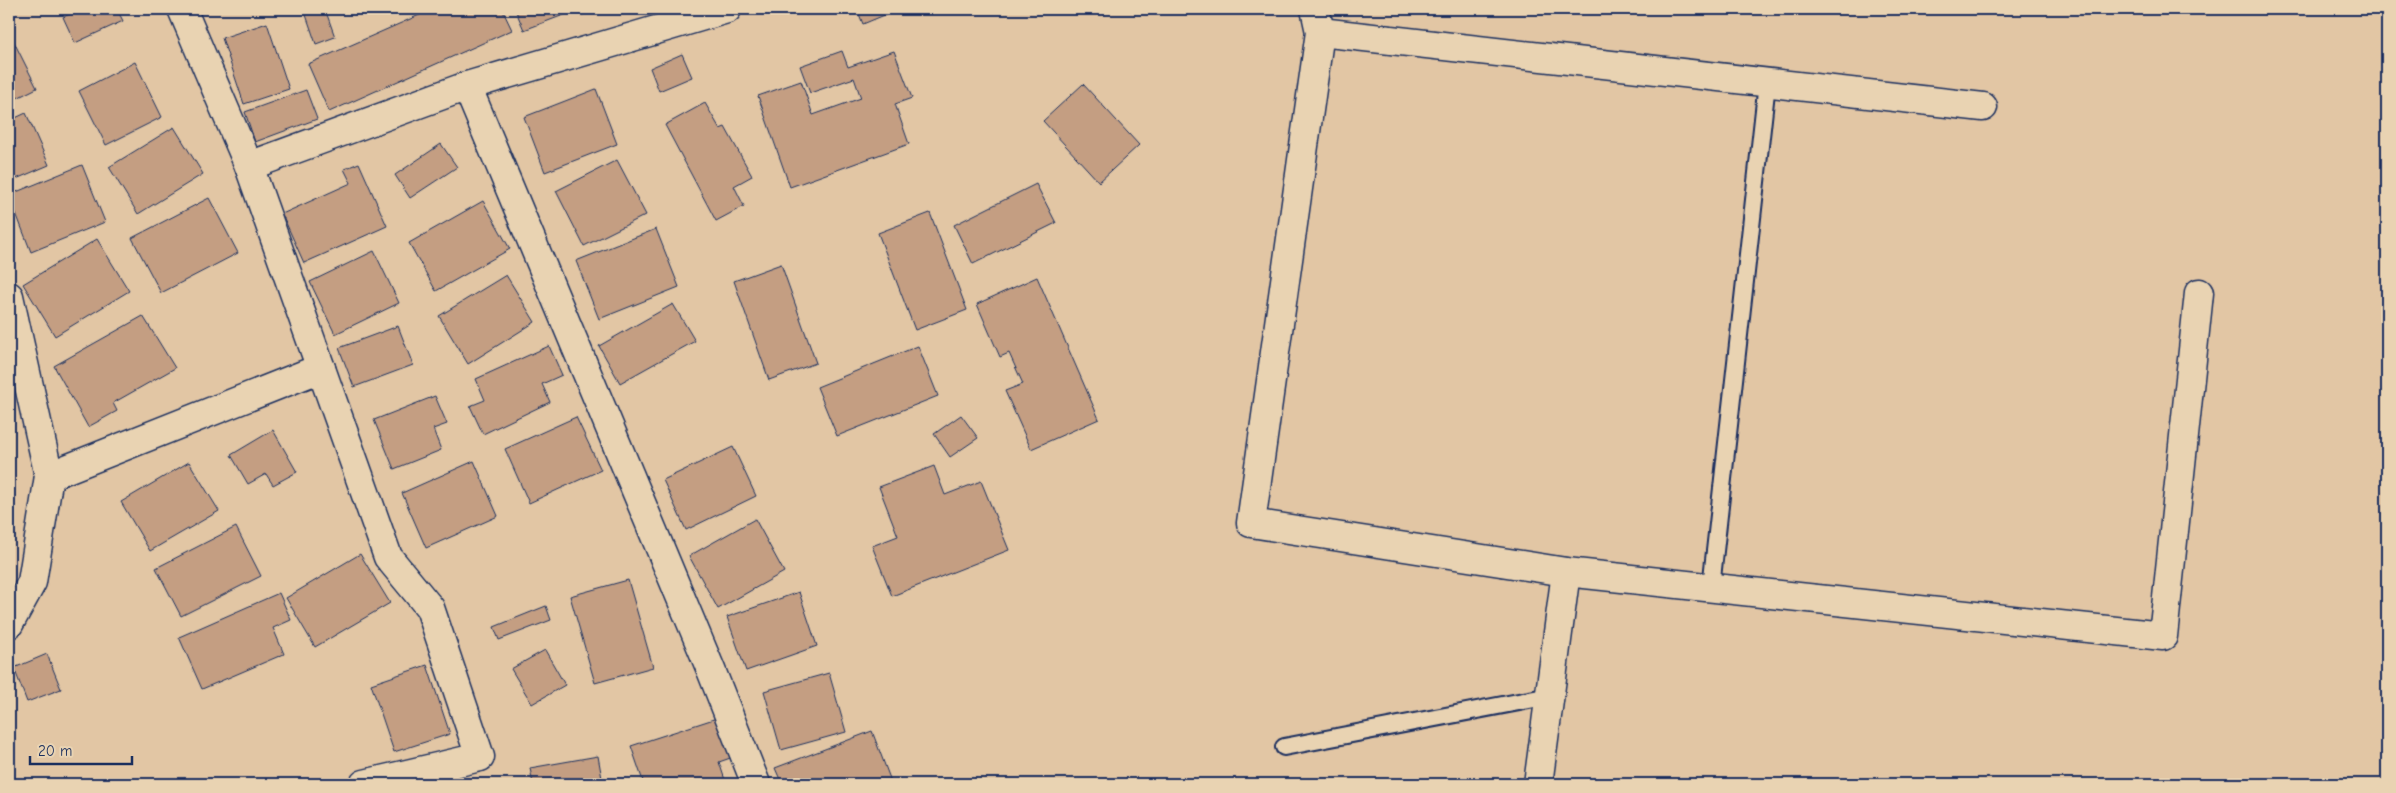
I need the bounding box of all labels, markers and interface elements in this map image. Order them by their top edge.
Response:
scale bar [30,733,132,765]
text: 20 m [38,742,72,760]

